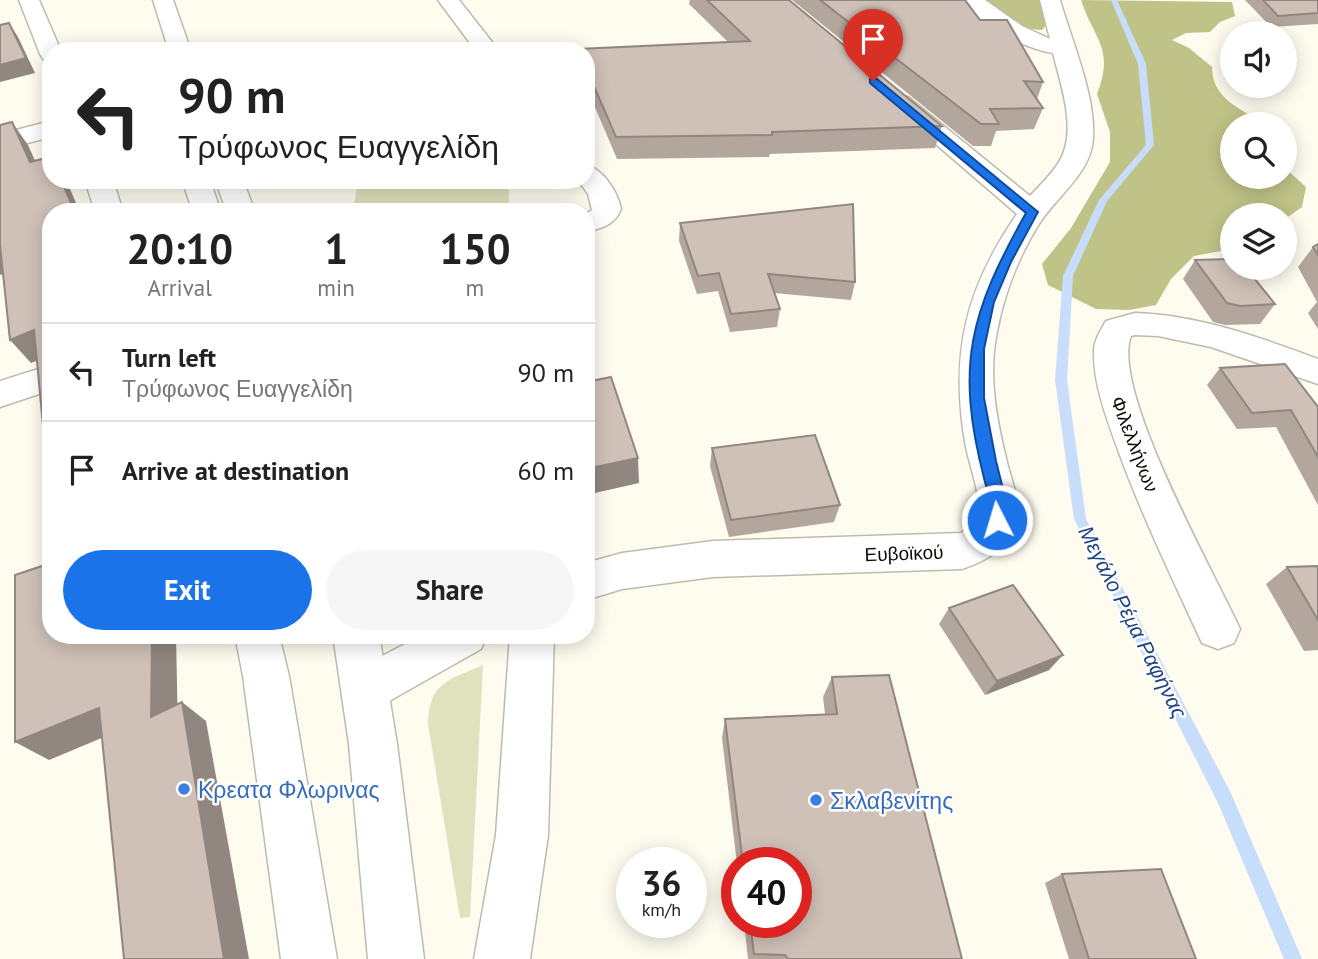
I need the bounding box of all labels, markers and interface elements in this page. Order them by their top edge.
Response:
pin [843,9,903,81]
icon: arrive [854,20,892,58]
map controls [1220,21,1297,280]
button: sound [1220,21,1297,98]
text: 90 m [178,63,285,127]
icon: left [63,70,154,161]
button: search [1220,112,1297,189]
text: Τρύφωνος Ευαγγελίδη [178,125,499,167]
button: layers [1220,203,1297,280]
text: 20:10 [126,221,233,276]
text: 1 [324,221,348,276]
text: 150 [439,221,511,276]
text: Arrival [147,273,212,302]
text: min [317,273,355,302]
text: m [466,273,484,302]
text: Turn left [122,341,216,374]
icon: left [63,353,101,391]
text: 90 m [518,356,574,389]
text: Τρύφωνος Ευαγγελίδη [122,374,353,403]
street label: Φιλελλήνων [1106,393,1164,495]
icon: arrive [63,451,101,489]
text: Arrive at destination [122,454,349,487]
text: 60 m [518,454,574,487]
position arrow [960,483,1034,557]
water label: Μεγάλο Ρέμα Ραφήνας [1073,521,1194,723]
street label: Ευβοϊκού [864,540,944,566]
button: Exit [63,550,312,630]
button: Share [326,550,574,630]
place label: Κρεατα Φλωρινας [198,775,380,804]
marker: Κρεατα Φλωρινας [176,781,192,797]
place label: Σκλαβενίτης [830,786,953,815]
marker: Σκλαβενίτης [808,792,824,808]
speed limit sign: 40 [721,847,812,938]
text: 36 [642,860,681,906]
text: km/h [642,898,681,921]

